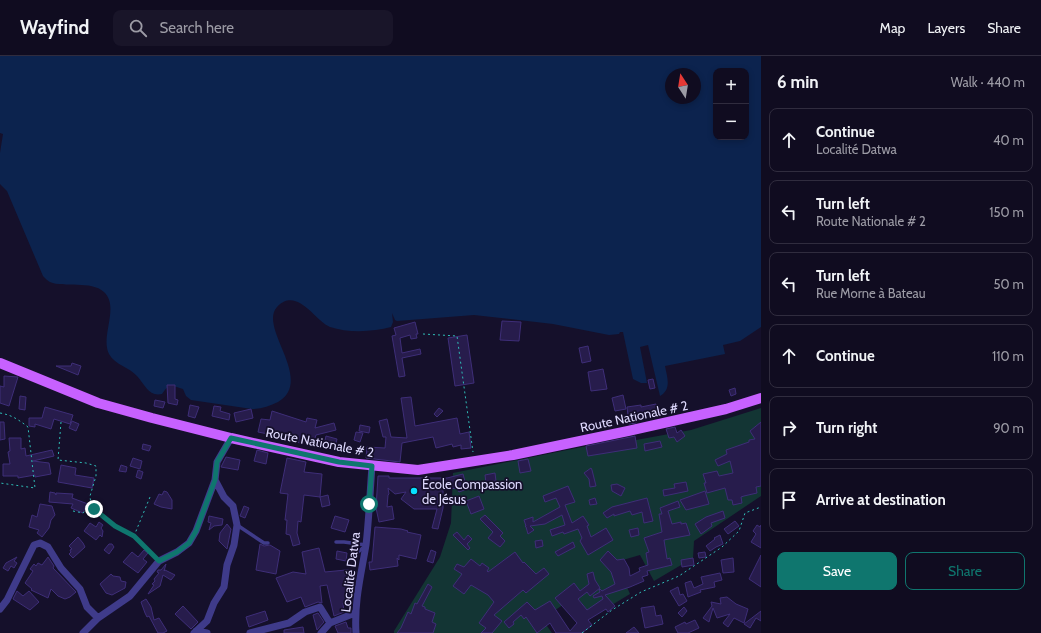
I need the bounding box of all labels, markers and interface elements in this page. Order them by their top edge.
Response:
search box [113,10,393,46]
text: Wayfind [20,16,89,39]
icon: search [127,17,149,39]
text: Search here [159,19,234,37]
text: Map [880,19,905,37]
text: Layers [927,19,965,37]
text: Share [987,19,1021,37]
north arrow [665,68,701,104]
map controls [713,68,749,140]
button: + [713,68,749,104]
text: 6 min [777,72,819,92]
text: Walk · 440 m [951,74,1025,90]
button: − [713,104,749,140]
text: Continue [816,123,875,141]
icon: ahead [778,129,800,151]
text: 40 m [993,132,1024,148]
text: Localité Datwa [816,141,897,157]
text: Turn left [816,195,870,213]
icon: left [778,201,800,223]
text: 150 m [989,204,1024,220]
text: Route Nationale # 2 [816,213,926,229]
text: Turn left [816,267,870,285]
icon: left [778,273,800,295]
text: 50 m [994,276,1024,292]
text: Rue Morne à Bateau [816,285,926,301]
icon: ahead [778,345,800,367]
text: Continue [816,347,875,365]
text: 110 m [992,348,1024,364]
street label: Route Nationale # 2 [579,397,690,435]
icon: right [778,417,800,439]
text: Turn right [816,419,877,437]
text: 90 m [993,420,1024,436]
street label: Route Nationale # 2 [265,424,376,460]
place label: École Compassion de Jésus [422,475,522,507]
marker: École Compassion de Jésus [409,486,419,496]
icon: arrive [778,489,800,511]
text: Arrive at destination [816,491,946,509]
route start [360,495,378,513]
route end [85,500,103,518]
street label: Localité Datwa [337,530,363,613]
button: Save [777,552,897,590]
button: Share [905,552,1025,590]

